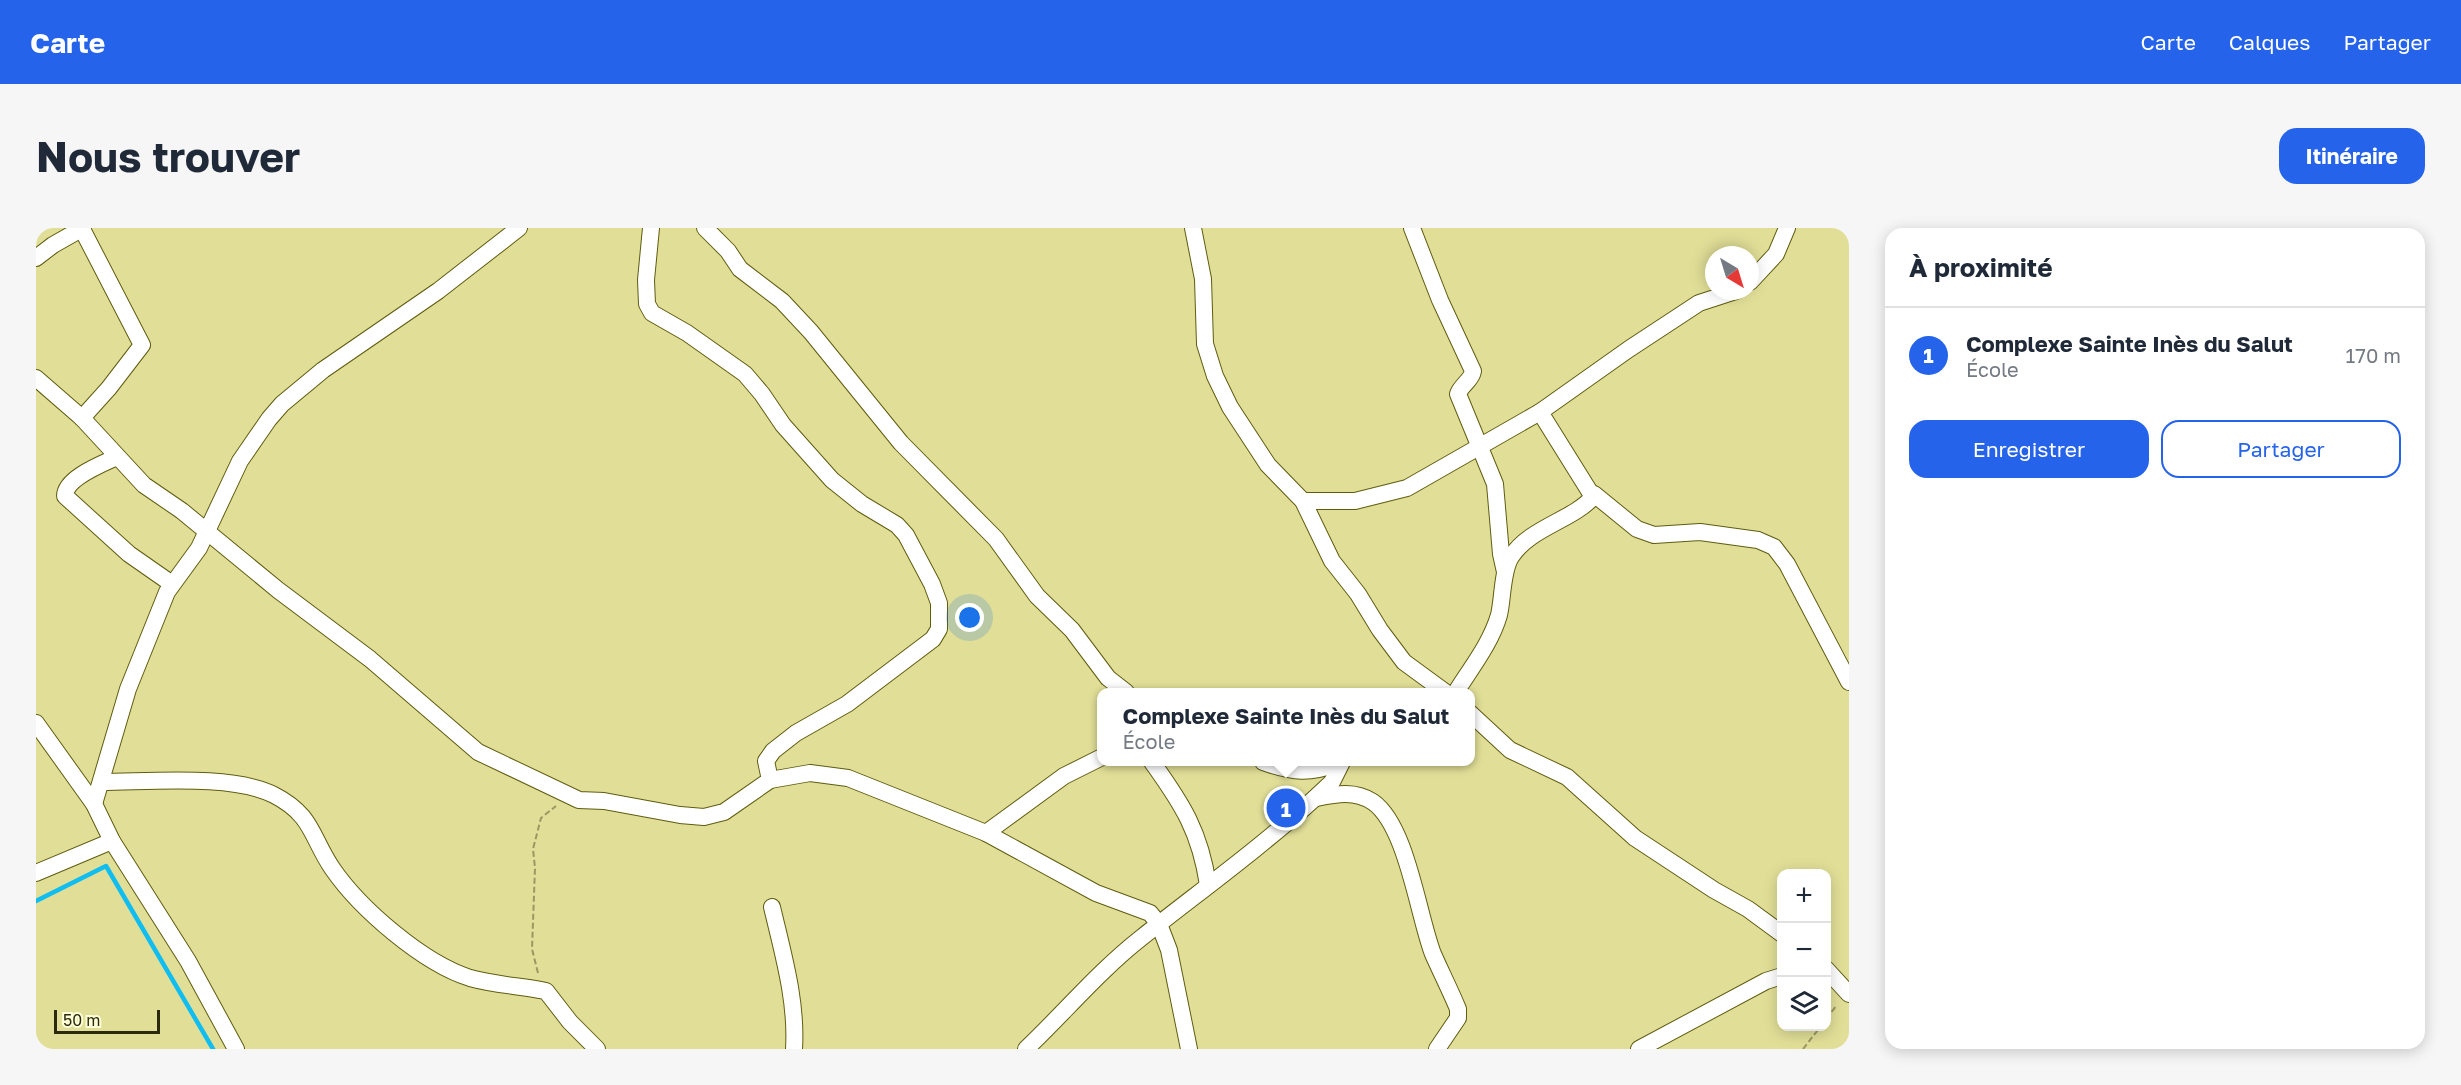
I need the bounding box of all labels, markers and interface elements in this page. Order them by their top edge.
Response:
text: Carte [30,26,105,59]
text: Carte [2140,29,2196,55]
text: Calques [2229,29,2310,55]
text: Partager [2343,29,2431,55]
button: Itinéraire [2279,128,2425,184]
text: Nous trouver [36,131,300,181]
north arrow [1705,246,1759,300]
text: À proximité [1909,252,2053,283]
text: Complexe Sainte Inès du Salut [1966,330,2293,357]
text: 1 [1923,343,1934,367]
text: 170 m [2346,343,2401,367]
text: École [1966,357,2019,381]
button: Enregistrer [1909,420,2149,478]
button: Partager [2161,420,2401,478]
your location [955,603,984,632]
popup [1097,688,1475,766]
text: Complexe Sainte Inès du Salut [1123,702,1449,729]
text: École [1123,729,1175,753]
pin: 1 [1266,786,1306,830]
map controls [1777,869,1831,1031]
button: + [1777,869,1831,923]
button: − [1777,923,1831,977]
button: layers [1777,977,1831,1031]
scale bar [54,1007,160,1034]
text: 50 m [63,1010,100,1030]

